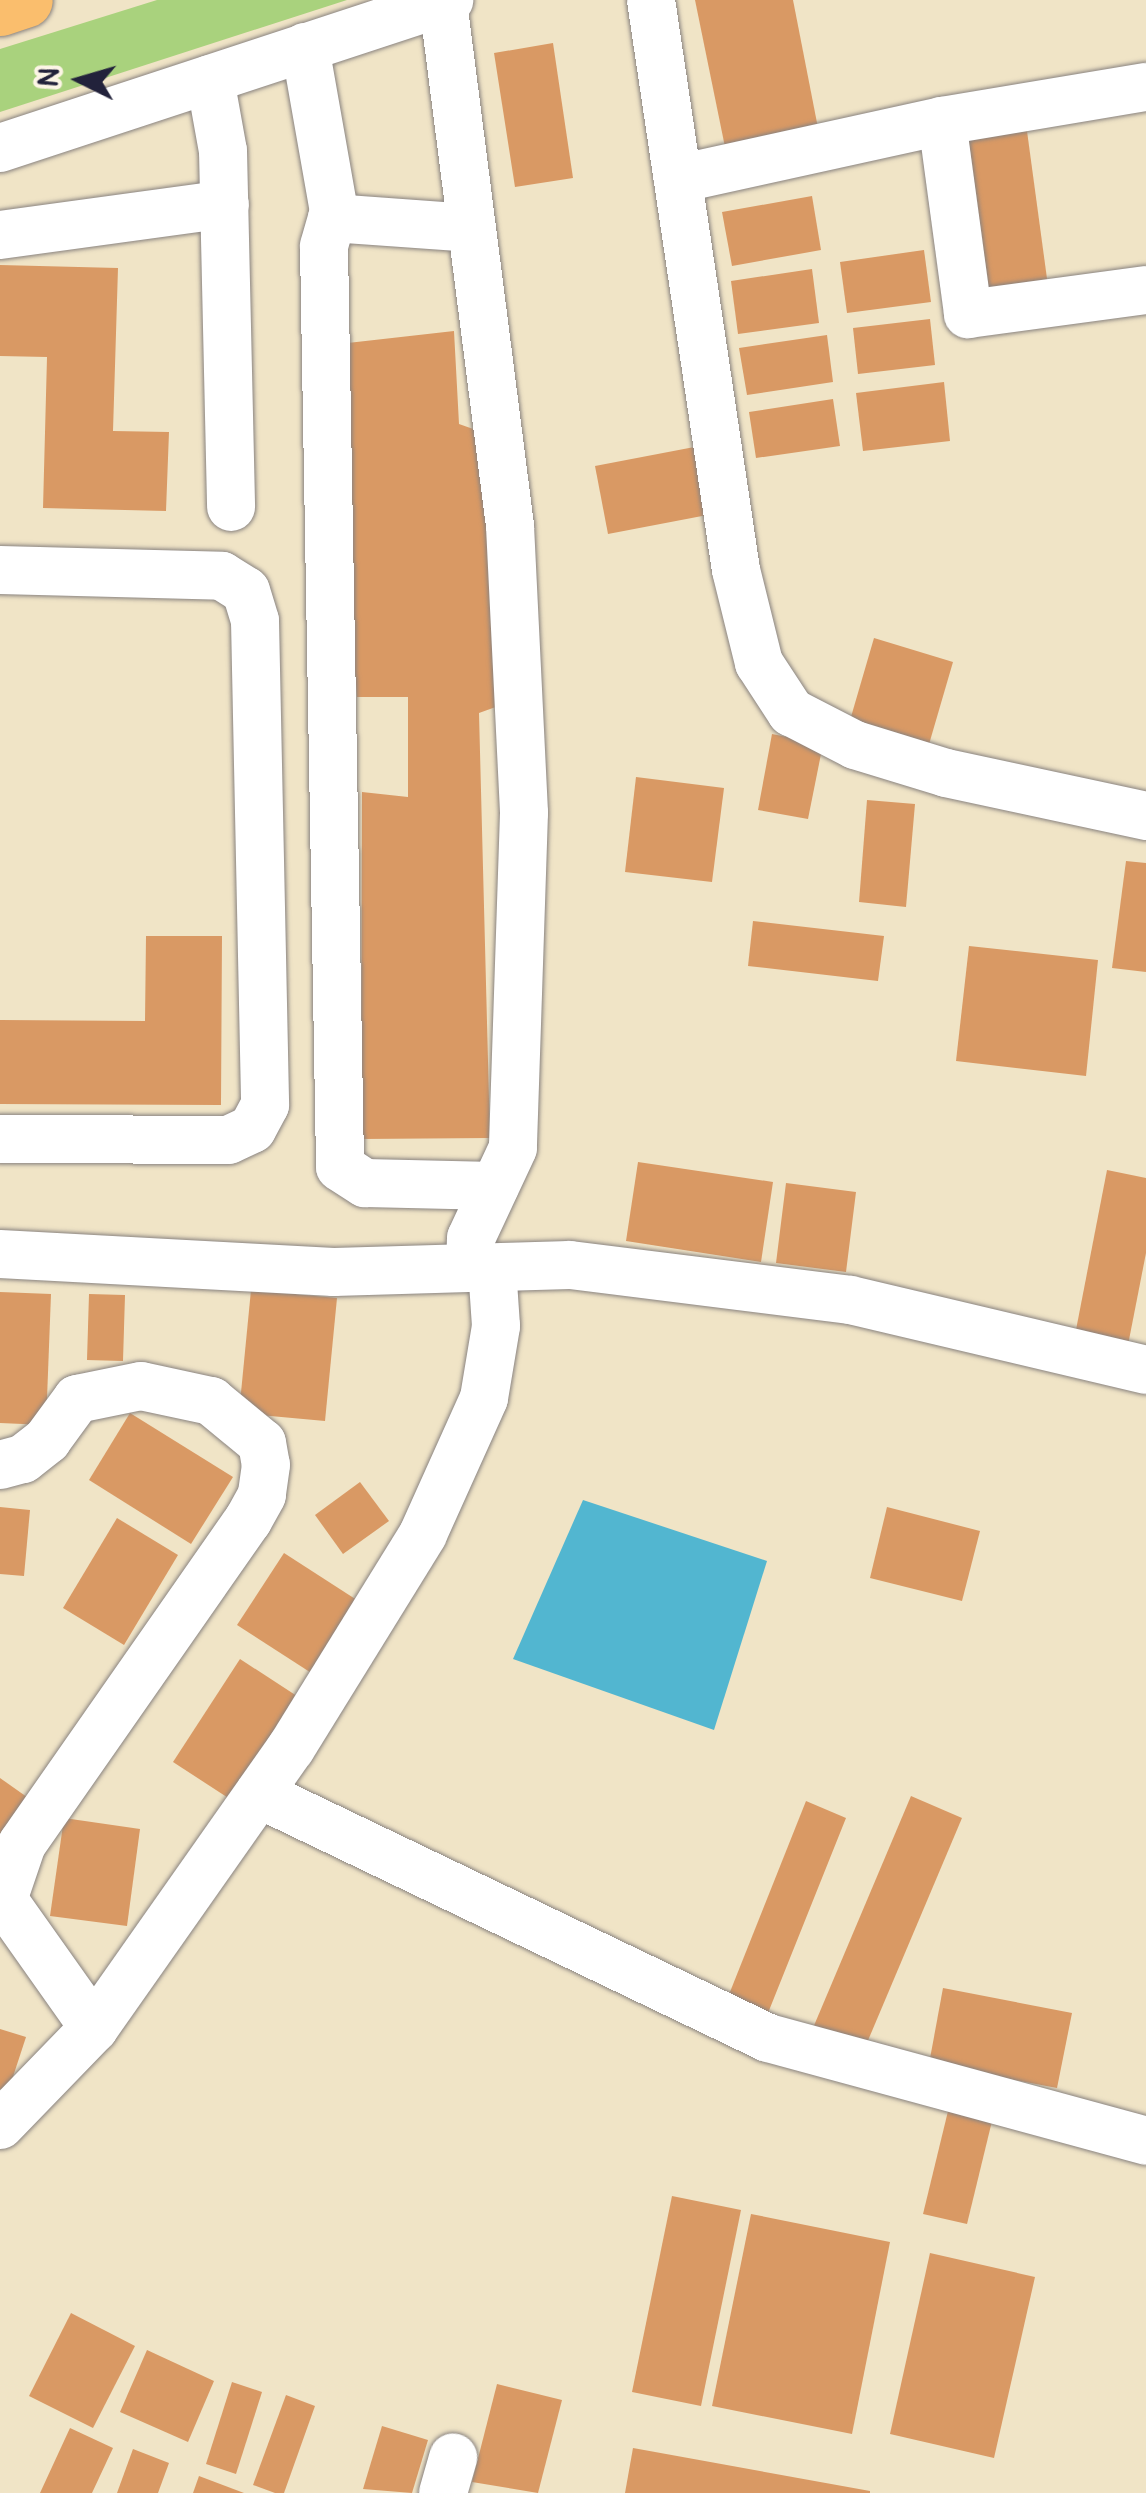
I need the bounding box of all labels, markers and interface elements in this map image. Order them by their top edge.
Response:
north arrow [30,30,130,130]
text: N [31,66,68,88]

